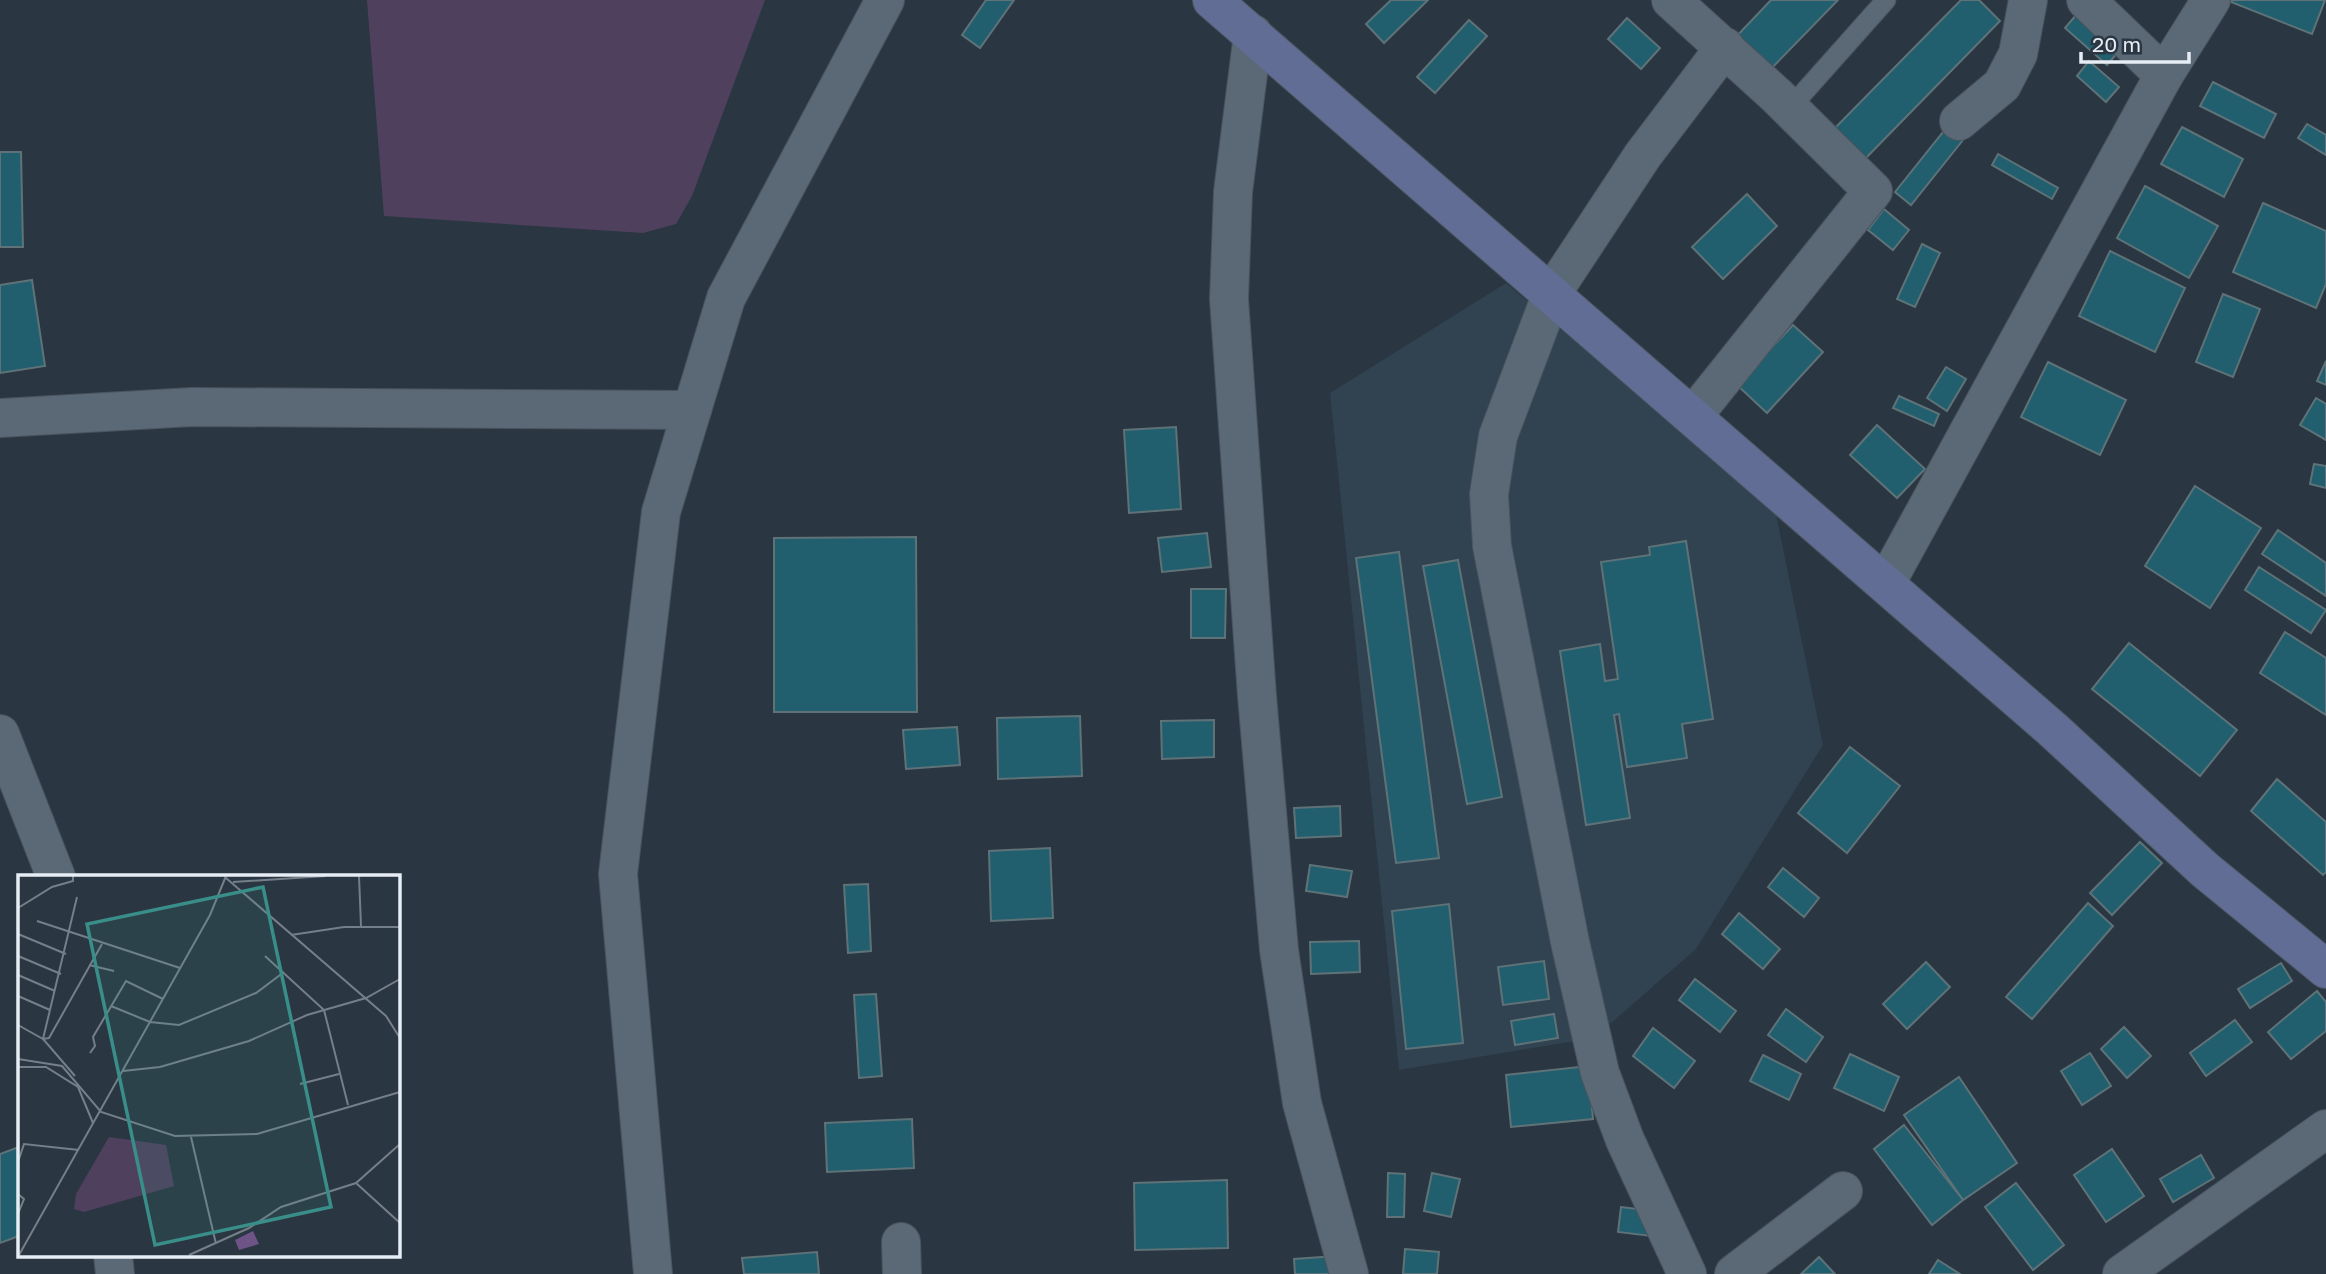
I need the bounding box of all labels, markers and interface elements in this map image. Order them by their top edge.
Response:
scale bar [2081,21,2190,65]
text: 20 m [2092,31,2141,57]
inset map [18,875,399,1256]

